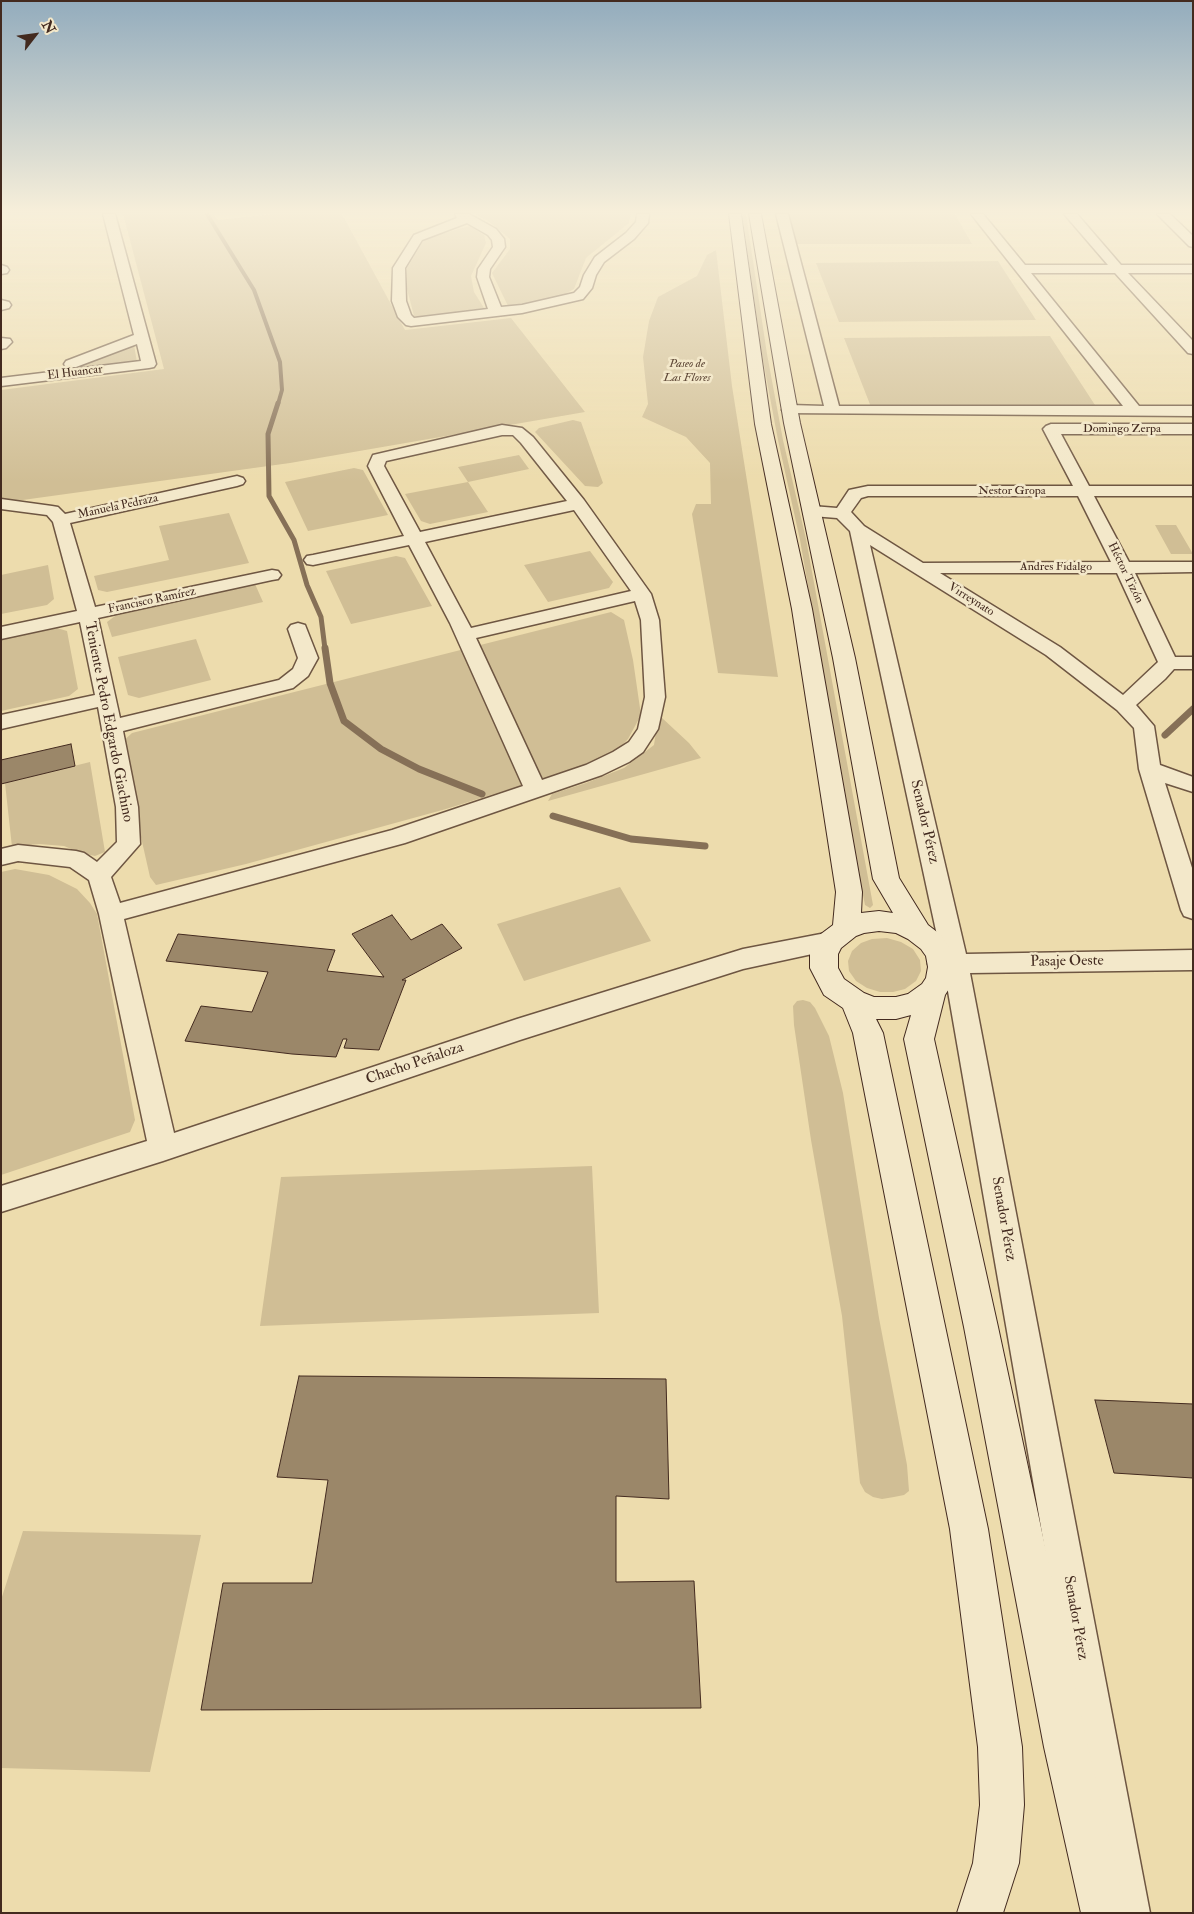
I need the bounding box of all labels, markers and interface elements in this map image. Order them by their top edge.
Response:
north arrow [10,10,60,60]
text: N [38,18,59,37]
park label: Paseo de Las Flores [663,357,711,385]
street label: El Huancar [47,362,103,384]
street label: Domingo Zerpa [1083,422,1161,436]
street label: Nestor Gropa [978,484,1046,498]
street label: Manuela Pedraza [76,491,160,523]
street label: Héctor Tizón [1104,540,1146,606]
street label: Andres Fidalgo [1020,560,1092,574]
street label: Virreynato [945,580,997,620]
street label: Francisco Ramírez [107,585,197,617]
street label: Teniente Pedro Edgardo Giachino [80,620,136,824]
street label: Senador Pérez [906,778,942,866]
street label: Pasaje Oeste [1030,952,1104,972]
street label: Chacho Peñaloza [364,1039,466,1089]
street label: Senador Pérez [987,1175,1019,1263]
street label: Senador Pérez [1059,1574,1091,1662]

